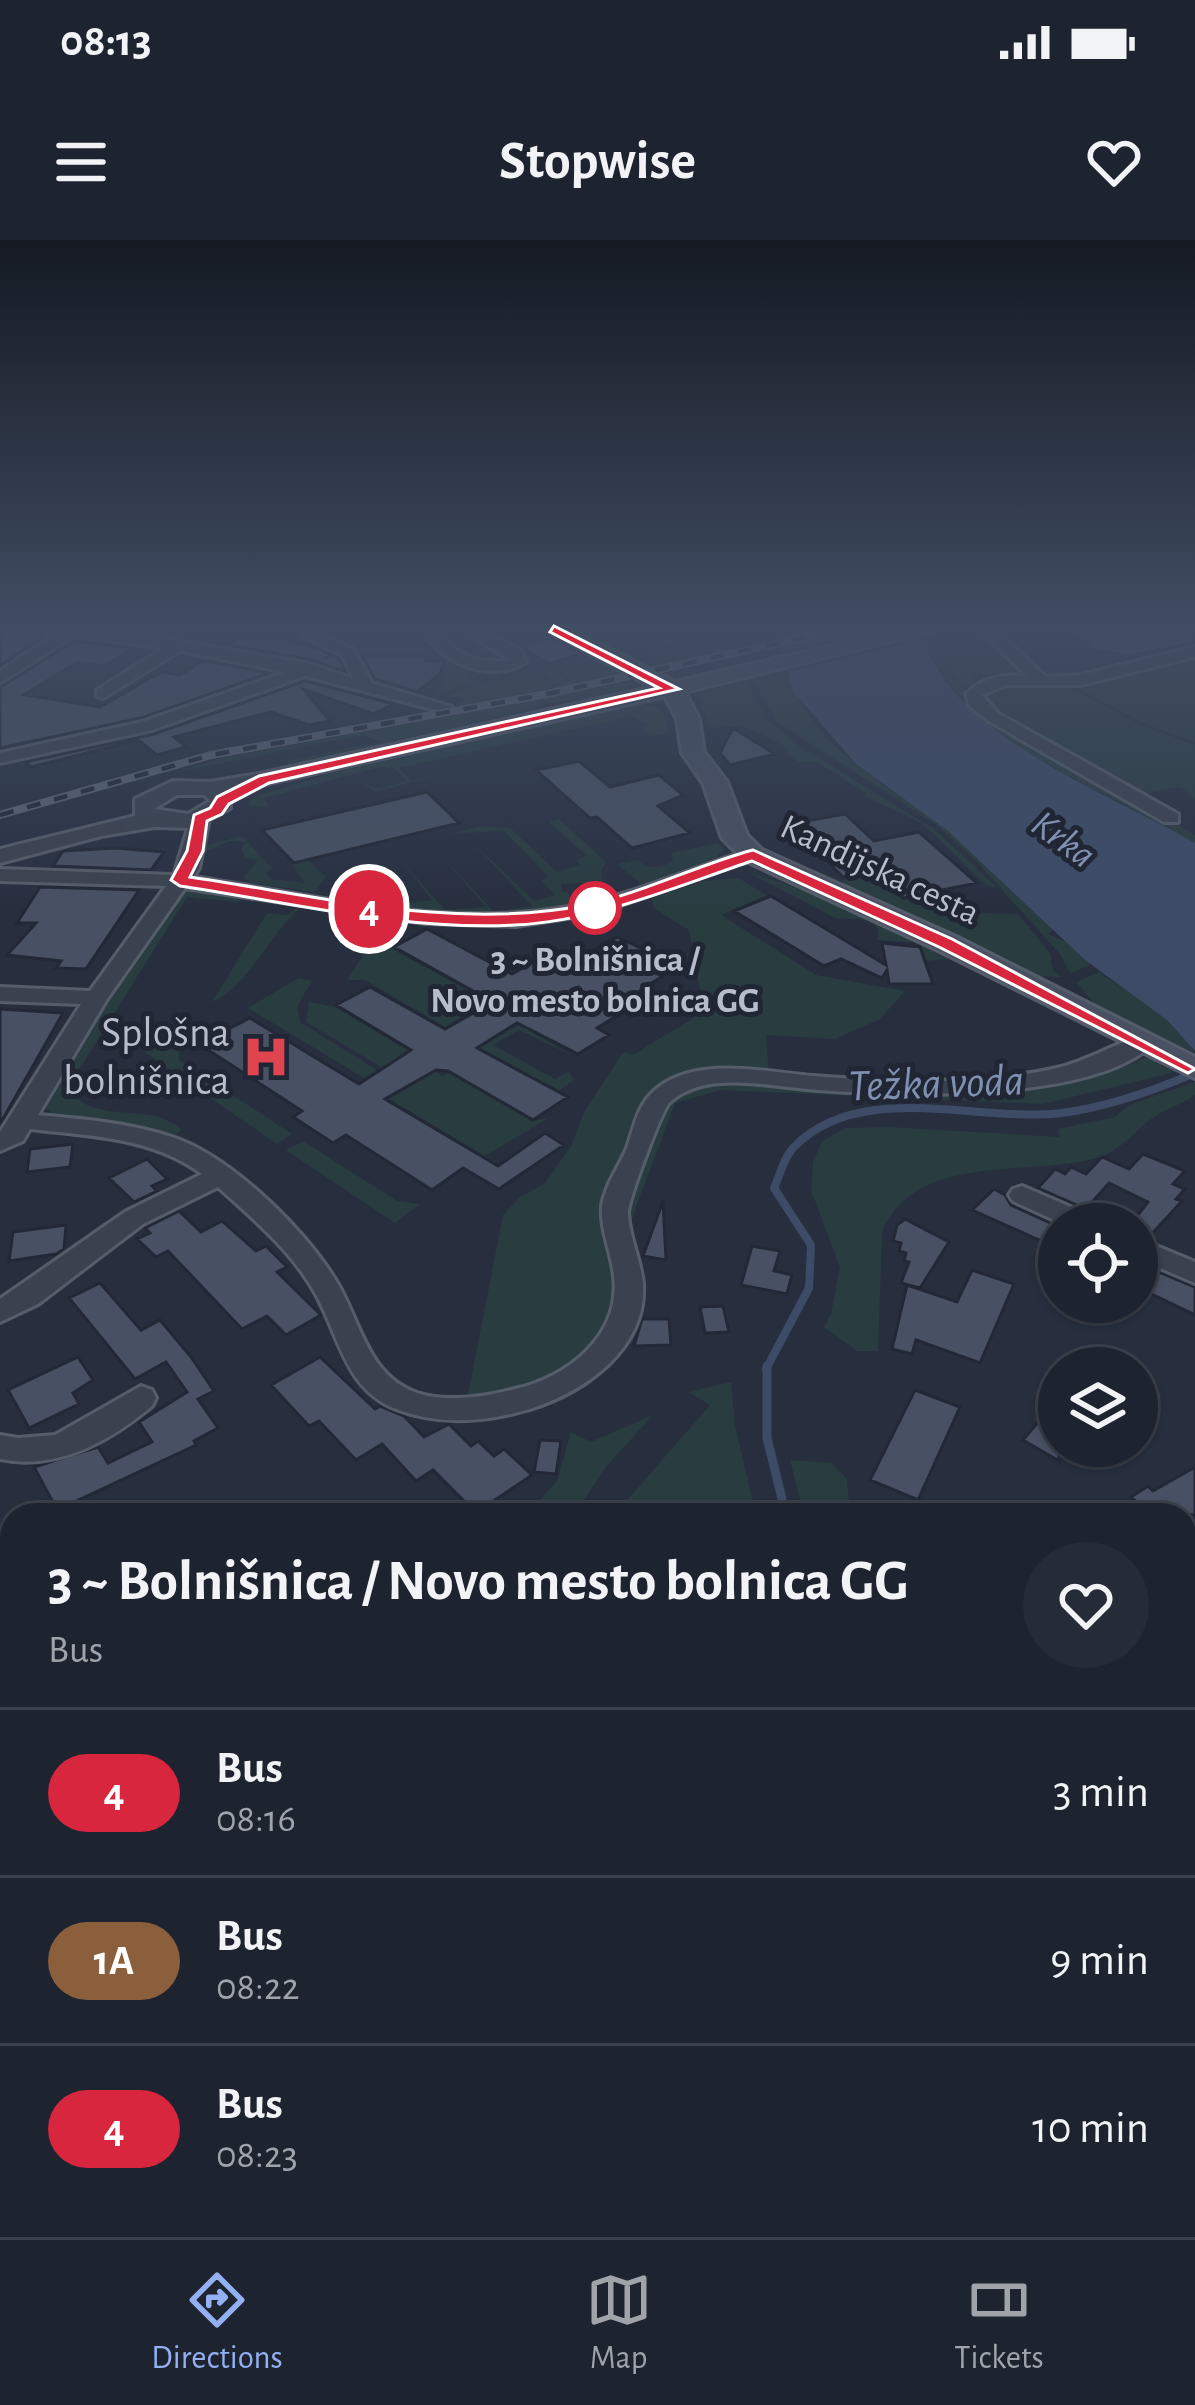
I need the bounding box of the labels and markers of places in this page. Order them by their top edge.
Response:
marker: 3 ~ Bolnišnica / Novo mesto bolnica GG [570,883,620,933]
place label: 3 ~ Bolnišnica / Novo mesto bolnica GG [430,942,760,1019]
place label: Splošna bolnišnica [63,1012,230,1102]
hospital icon: Splošna bolnišnica [241,1032,291,1082]

